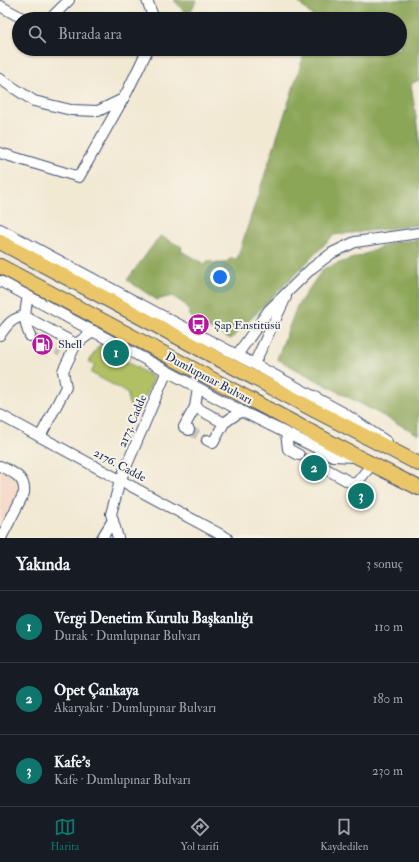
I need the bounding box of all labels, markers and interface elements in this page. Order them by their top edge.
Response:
search box [12,12,407,56]
icon: search [26,23,48,45]
text: Burada ara [58,25,122,44]
your location [210,267,230,287]
bus stop icon: Şap Enstitüsü [186,312,212,338]
place label: Şap Enstitüsü [214,318,281,333]
fuel station icon: Shell [30,331,56,357]
place label: Shell [58,337,82,352]
pin: 1 [103,338,129,368]
street label: Dumlupınar Bulvarı [163,349,255,408]
street label: 2173. Cadde [115,393,150,450]
street label: 2176. Cadde [91,445,149,486]
pin: 2 [301,453,327,483]
pin: 3 [348,481,374,511]
text: Yakında [16,554,70,575]
text: 3 sonuç [366,556,403,572]
text: Vergi Denetim Kurulu Başkanlığı [54,609,253,628]
text: 1 [27,619,31,635]
text: 110 m [374,619,403,635]
text: Durak · Dumlupınar Bulvarı [54,628,201,644]
text: Opet Çankaya [54,681,139,700]
text: 2 [26,691,32,707]
text: 180 m [373,691,403,707]
text: Akaryakıt · Dumlupınar Bulvarı [54,700,216,716]
text: Kafe's [54,753,90,772]
text: 3 [27,763,32,779]
text: 230 m [372,763,403,779]
text: Kafe · Dumlupınar Bulvarı [54,772,191,788]
tab: Harita [51,816,79,853]
tab: Yol tarifi [180,816,219,853]
tab: Kaydedilen [320,816,368,853]

